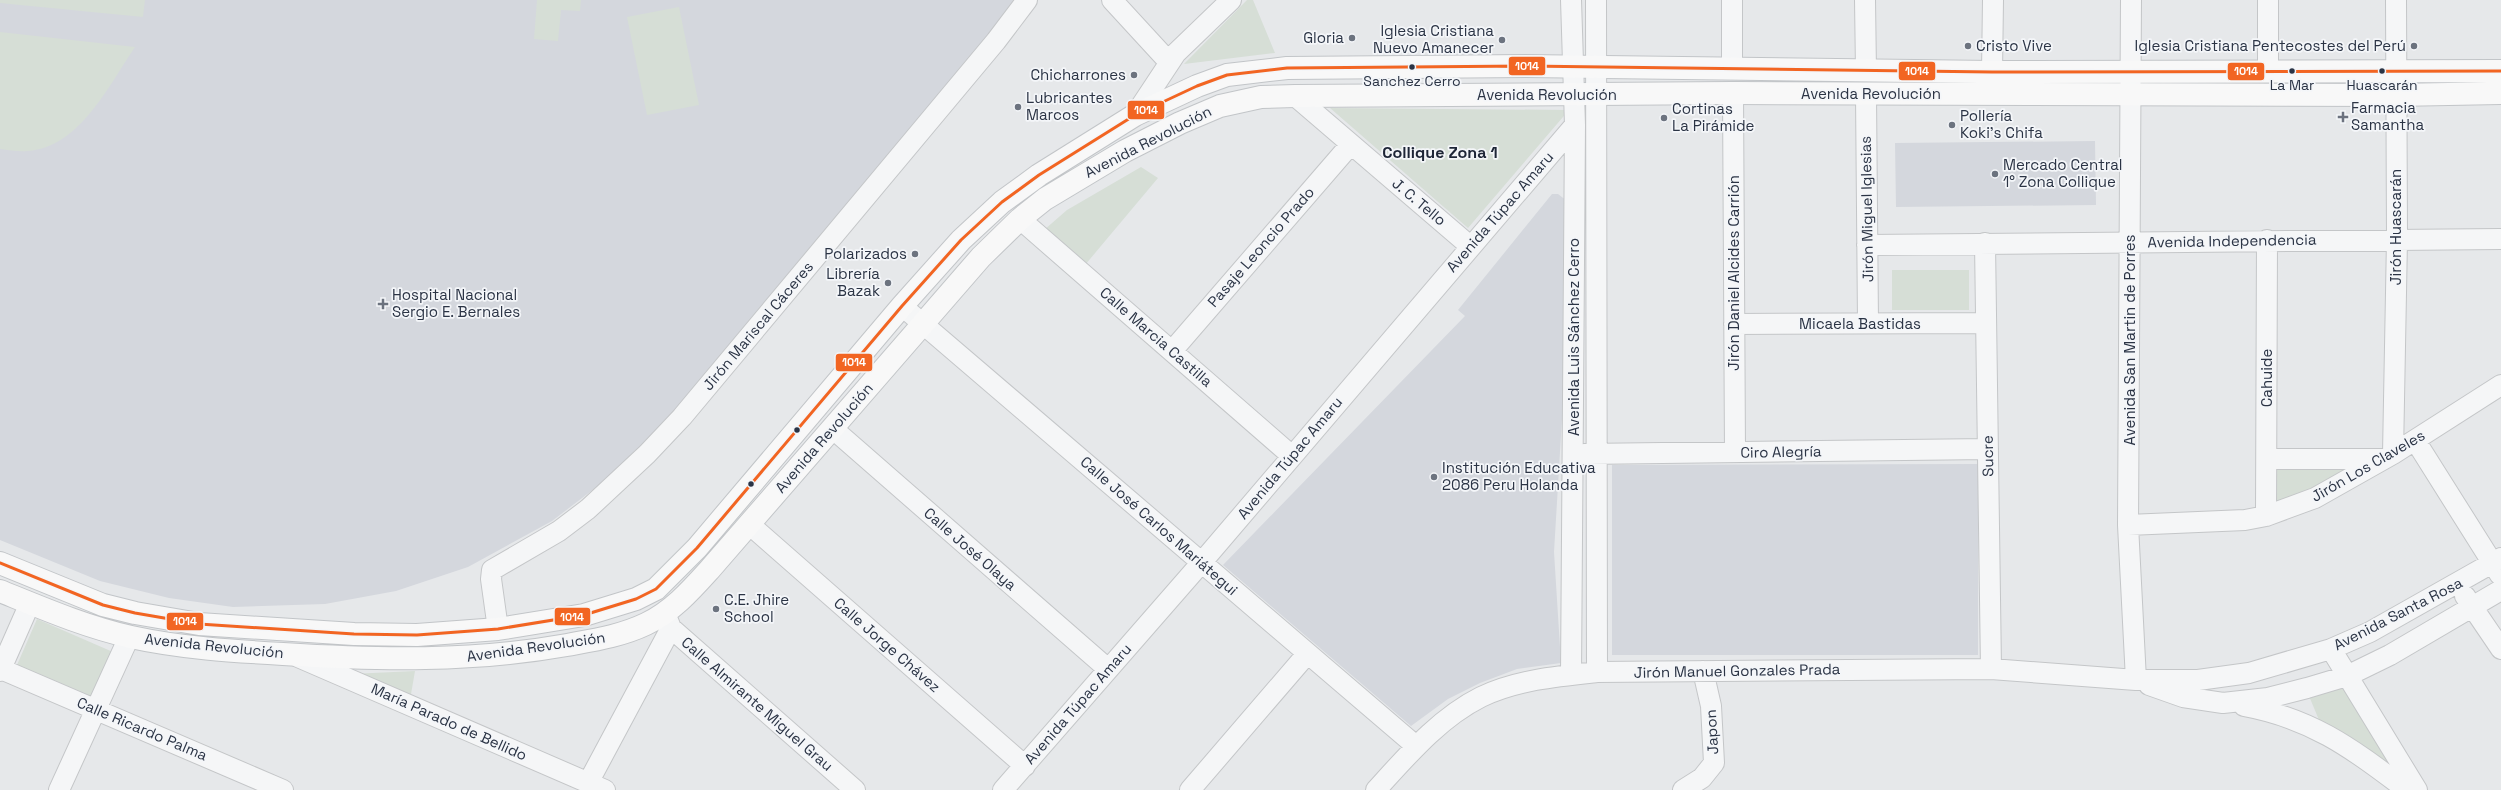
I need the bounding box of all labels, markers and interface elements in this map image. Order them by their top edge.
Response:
place label: Iglesia Cristiana Nuevo Amanecer [1373,21,1494,57]
place label: Gloria [1303,28,1344,47]
marker: Gloria [1347,33,1357,43]
marker: Iglesia Cristiana Nuevo Amanecer [1497,35,1507,45]
place label: Cristo Vive [1976,36,2052,55]
place label: Iglesia Cristiana Pentecostes del Perú [2135,36,2406,55]
marker: Cristo Vive [1963,41,1973,51]
marker: Iglesia Cristiana Pentecostes del Perú [2409,41,2419,51]
line badge: 1014 [1508,56,1546,76]
text: 1014 [1515,59,1539,73]
line badge: 1014 [1898,61,1936,81]
marker: Sanchez Cerro [1407,62,1417,72]
line badge: 1014 [2227,62,2265,81]
text: 1014 [1905,64,1929,78]
text: 1014 [2234,64,2258,78]
place label: Chicharrones [1030,65,1126,84]
marker: La Mar [2287,66,2297,76]
marker: Huascarán [2377,66,2387,76]
marker: Chicharrones [1129,70,1139,80]
place label: Sanchez Cerro [1363,72,1461,90]
place label: La Mar [2270,76,2314,94]
place label: Huascarán [2346,76,2418,94]
street label: Avenida Revolución [1801,84,1941,103]
street label: Avenida Revolución [1477,85,1617,104]
place label: Lubricantes Marcos [1026,88,1112,124]
place label: Farmacia Samantha [2351,98,2424,134]
place label: Cortinas La Pirámide [1672,99,1755,135]
line badge: 1014 [1127,100,1165,120]
street label: Avenida Revolución [1081,101,1214,182]
marker: Lubricantes Marcos [1013,102,1023,112]
text: 1014 [1134,103,1158,117]
place label: Pollería Koki's Chifa [1960,106,2043,142]
marker: Farmacia Samantha [2338,112,2348,122]
marker: Cortinas La Pirámide [1659,113,1669,123]
marker: Pollería Koki's Chifa [1947,120,1957,130]
street label: Jirón Miguel Iglesias [1856,136,1877,282]
district label: Collique Zona 1 [1382,142,1498,163]
street label: Avenida Túpac Amaru [1442,147,1557,276]
place label: Mercado Central 1° Zona Collique [2003,155,2123,191]
marker: Mercado Central 1° Zona Collique [1990,169,2000,179]
street label: Jirón Huascarán [2386,169,2405,285]
street label: J. C. Tello [1389,174,1450,230]
street label: Jirón Daniel Alcides Carrión [1724,175,1743,371]
street label: Pasaje Leoncio Prado [1203,183,1318,311]
street label: Avenida Independencia [2147,230,2317,251]
street label: Avenida San Martin de Porres [2120,234,2139,445]
street label: Avenida Luis Sánchez Cerro [1564,238,1583,436]
place label: Polarizados [824,244,907,263]
marker: Polarizados [910,249,920,259]
street label: Jirón Mariscal Cáceres [698,257,817,394]
place label: Librería Bazak [826,264,880,300]
marker: Librería Bazak [883,278,893,288]
street label: Calle Marcia Castilla [1096,283,1217,391]
place label: Hospital Nacional Sergio E. Bernales [392,285,520,321]
marker: Hospital Nacional Sergio E. Bernales [377,298,389,310]
street label: Micaela Bastidas [1799,314,1921,333]
street label: Cahuide [2257,349,2276,407]
line badge: 1014 [835,353,873,372]
text: 1014 [842,355,866,369]
street label: Avenida Revolución [771,379,877,497]
street label: Avenida Túpac Amaru [1233,393,1346,523]
unlabelled marker [792,425,802,435]
street label: Jirón Los Claveles [2308,425,2428,506]
street label: Sucre [1978,435,1997,477]
street label: Ciro Alegría [1740,441,1822,462]
street label: Calle José Carlos Mariátegui [1077,452,1242,599]
place label: Institución Educativa 2086 Peru Holanda [1442,458,1596,494]
marker: Institución Educativa 2086 Peru Holanda [1429,472,1439,482]
unlabelled marker [746,479,756,489]
street label: Calle José Olaya [920,503,1021,594]
street label: Avenida Santa Rosa [2330,573,2466,654]
place label: C.E. Jhire School [724,590,789,626]
street label: Calle Jorge Chávez [830,593,945,696]
marker: C.E. Jhire School [711,604,721,614]
line badge: 1014 [554,607,591,626]
text: 1014 [560,610,584,624]
line badge: 1014 [166,612,204,631]
text: 1014 [173,614,197,628]
street label: Avenida Revolución [465,627,607,666]
street label: Avenida Revolución [143,629,285,662]
street label: Calle Almirante Miguel Grau [678,632,837,775]
street label: Avenida Túpac Amaru [1020,639,1135,768]
street label: Jirón Manuel Gonzales Prada [1633,659,1841,682]
street label: María Parado de Bellido [368,679,530,765]
street label: Calle Ricardo Palma [74,692,211,765]
street label: Japon [1701,709,1722,755]

